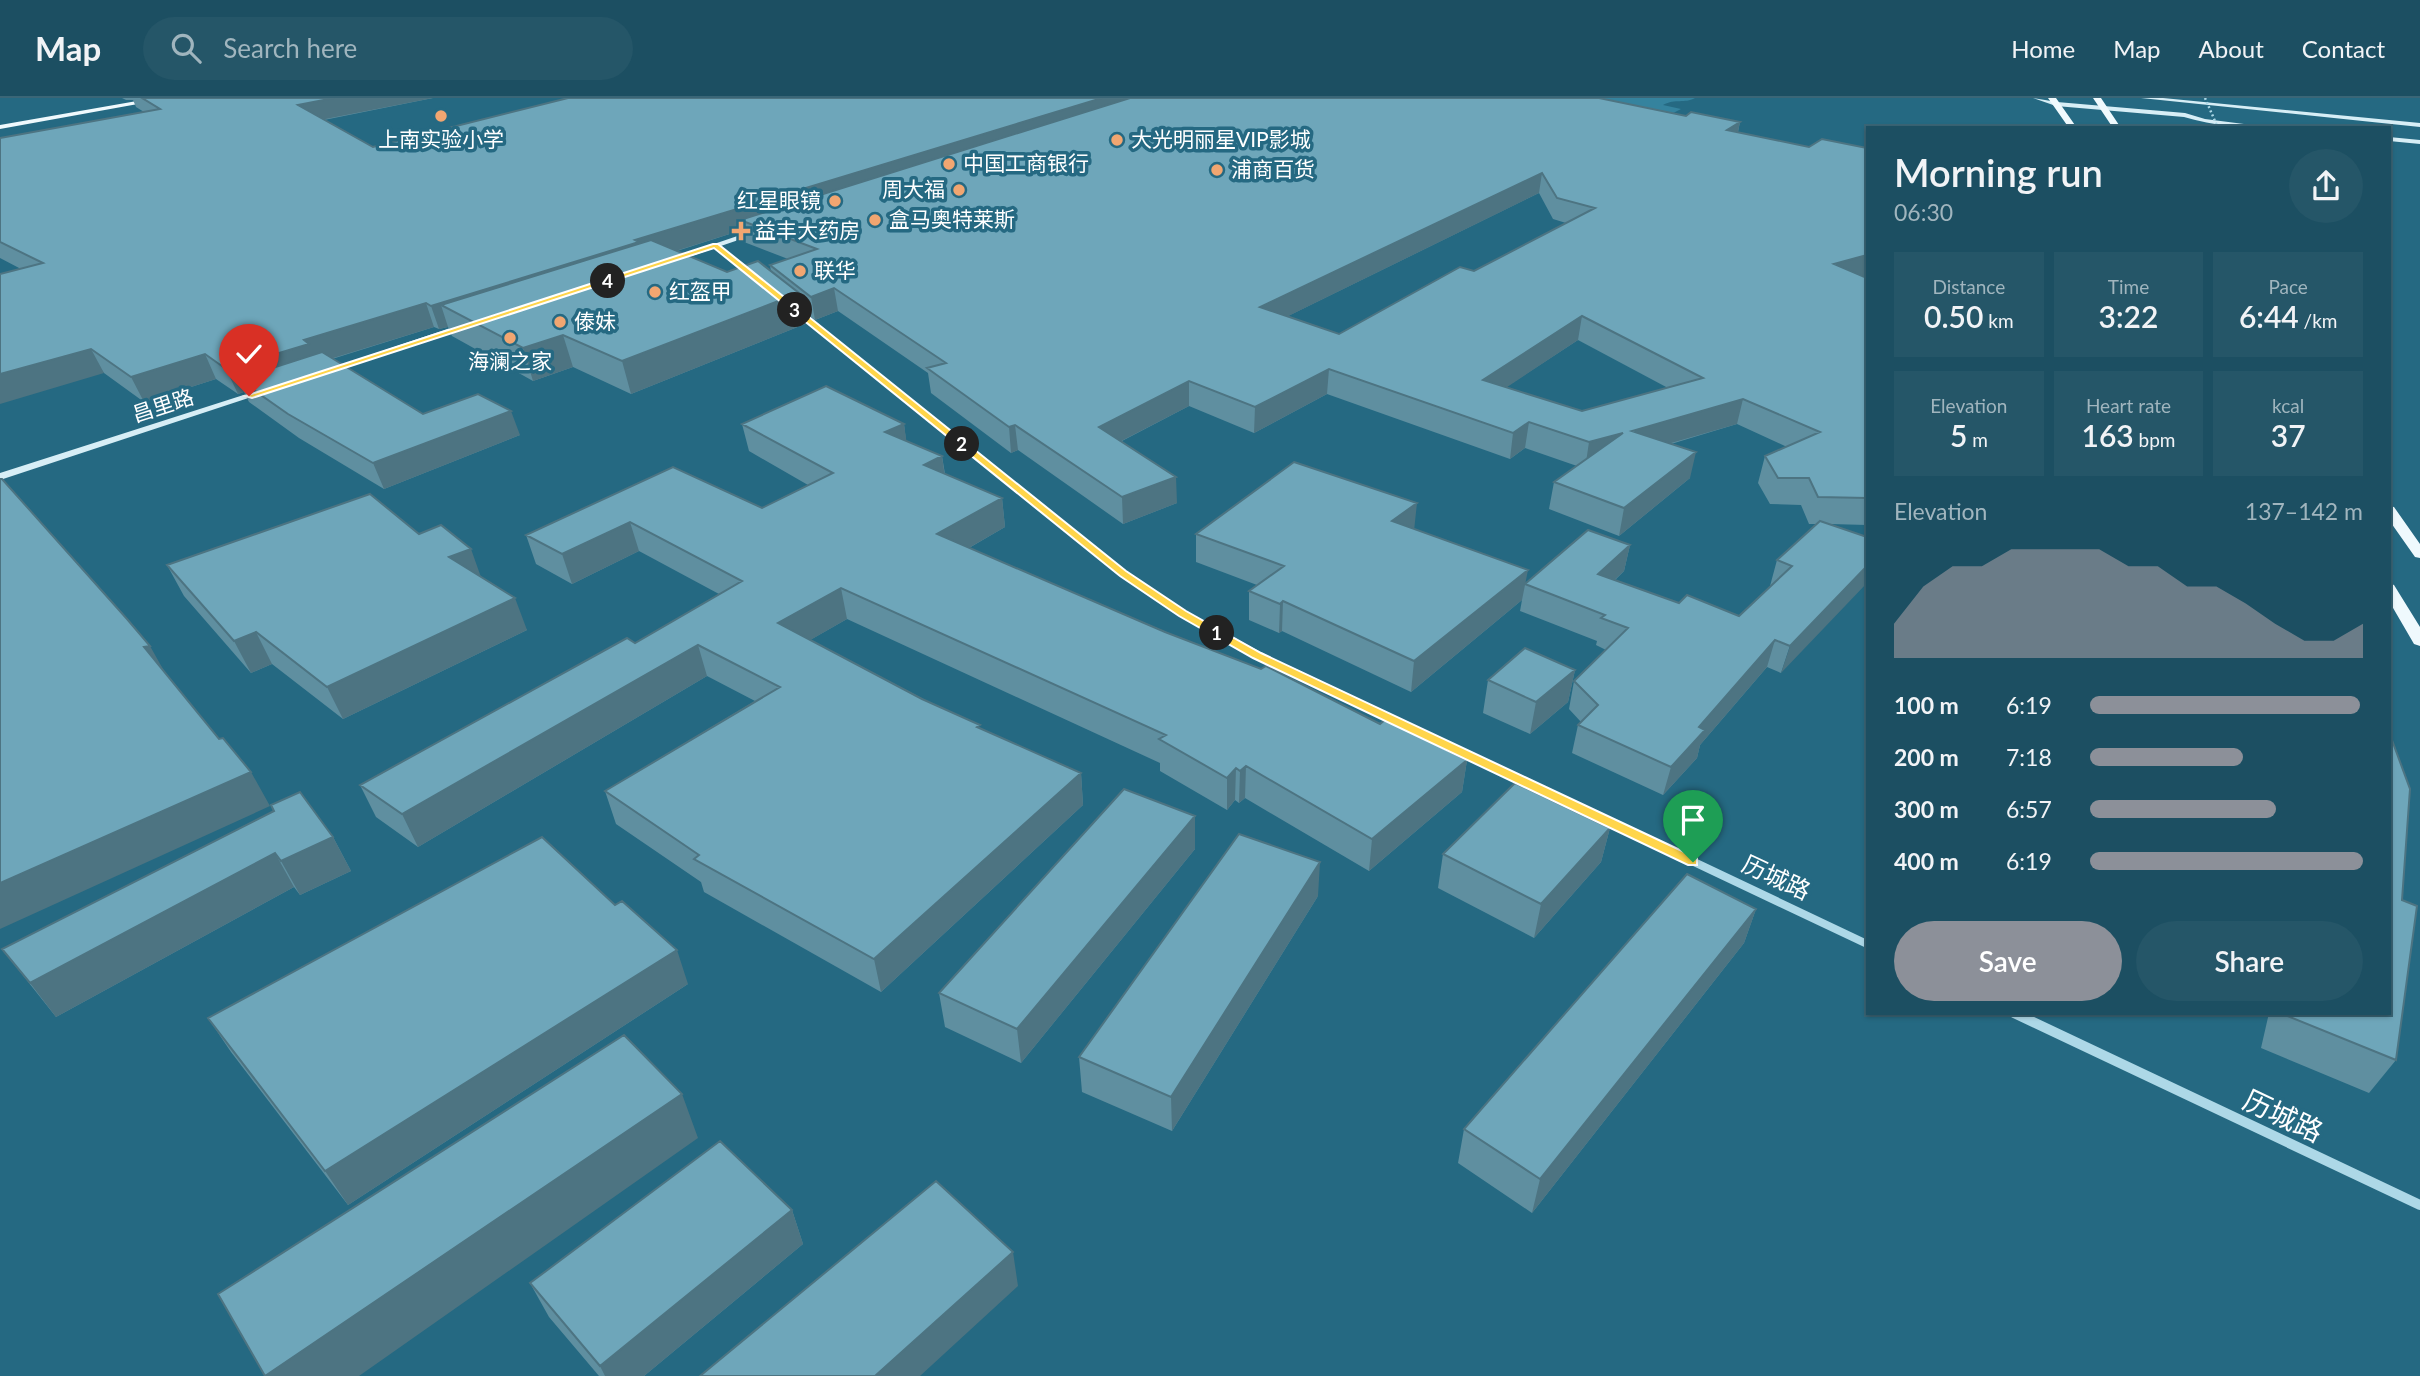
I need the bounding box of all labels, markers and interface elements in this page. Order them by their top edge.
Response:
search box [143,17,633,80]
text: Map [35,28,101,68]
icon: search [167,29,205,67]
text: Search here [223,32,357,64]
text: Home [2011,34,2075,63]
text: Map [2113,34,2161,63]
text: About [2199,34,2264,63]
text: Contact [2302,34,2385,63]
marker: 上南实验小学 [433,108,449,124]
place label: 上南实验小学 [378,126,504,151]
place label: 大光明丽星VIP影城 [1131,126,1311,151]
marker: 大光明丽星VIP影城 [1109,132,1125,148]
text: Morning run [1894,149,2103,195]
button: share [2289,149,2363,223]
place label: 中国工商银行 [963,150,1089,175]
marker: 中国工商银行 [941,156,957,172]
place label: 浦商百货 [1231,156,1315,181]
marker: 浦商百货 [1209,162,1225,178]
place label: 周大福 [882,176,945,201]
marker: 周大福 [951,182,967,198]
place label: 红星眼镜 [737,187,821,212]
marker: 红星眼镜 [827,193,843,209]
text: 06:30 [1894,198,1953,226]
place label: 盒马奥特莱斯 [889,206,1015,231]
marker: 盒马奥特莱斯 [867,212,883,228]
place label: 益丰大药房 [755,217,860,242]
marker: 益丰大药房 [733,223,749,239]
place label: 联华 [814,257,856,282]
marker: 联华 [792,263,808,279]
pin: 4 [590,264,626,298]
text: 4 [602,269,613,292]
text: Distance [1932,275,2005,298]
text: Time [2108,275,2149,298]
text: Pace [2268,275,2308,298]
place label: 红盔甲 [669,278,732,303]
marker: 红盔甲 [647,284,663,300]
pin: 3 [778,292,812,328]
text: 3 [789,298,800,321]
text: 0.50 [1924,298,1983,334]
text: 3:22 [2099,298,2158,334]
text: 6:44 [2239,298,2299,334]
place label: 傣妹 [574,308,616,333]
text: km [1983,309,2014,332]
text: /km [2299,309,2337,332]
marker: 傣妹 [552,314,568,330]
pin [219,324,279,396]
marker: 海澜之家 [502,330,518,346]
icon: check [230,335,268,373]
place label: 海澜之家 [468,348,552,373]
street label: 昌里路 [129,383,196,426]
text: Elevation [1930,394,2007,417]
text: Heart rate [2086,394,2171,417]
text: kcal [2272,394,2304,417]
text: 5 [1950,417,1967,453]
text: 163 [2082,417,2134,453]
text: 37 [2271,417,2306,453]
pin: 2 [944,426,979,462]
text: m [1967,428,1988,451]
text: bpm [2134,428,2175,451]
text: 2 [956,432,967,455]
text: Elevation [1894,497,1987,525]
text: 137–142 m [2245,497,2363,525]
pin: 1 [1200,616,1234,650]
text: 1 [1211,621,1222,644]
text: 100 m [1894,691,1959,719]
text: 6:19 [2006,691,2052,719]
text: 200 m [1894,743,1959,771]
text: 7:18 [2006,743,2052,771]
pin [1663,790,1723,862]
text: 300 m [1894,795,1959,823]
text: 6:57 [2006,795,2052,823]
icon: arrive [1674,801,1712,839]
text: 400 m [1894,847,1959,875]
text: 6:19 [2006,847,2052,875]
street label: 历城路 [1738,848,1815,905]
button: Save [1894,921,2122,1001]
button: Share [2136,921,2363,1001]
street label: 历城路 [2238,1082,2329,1148]

